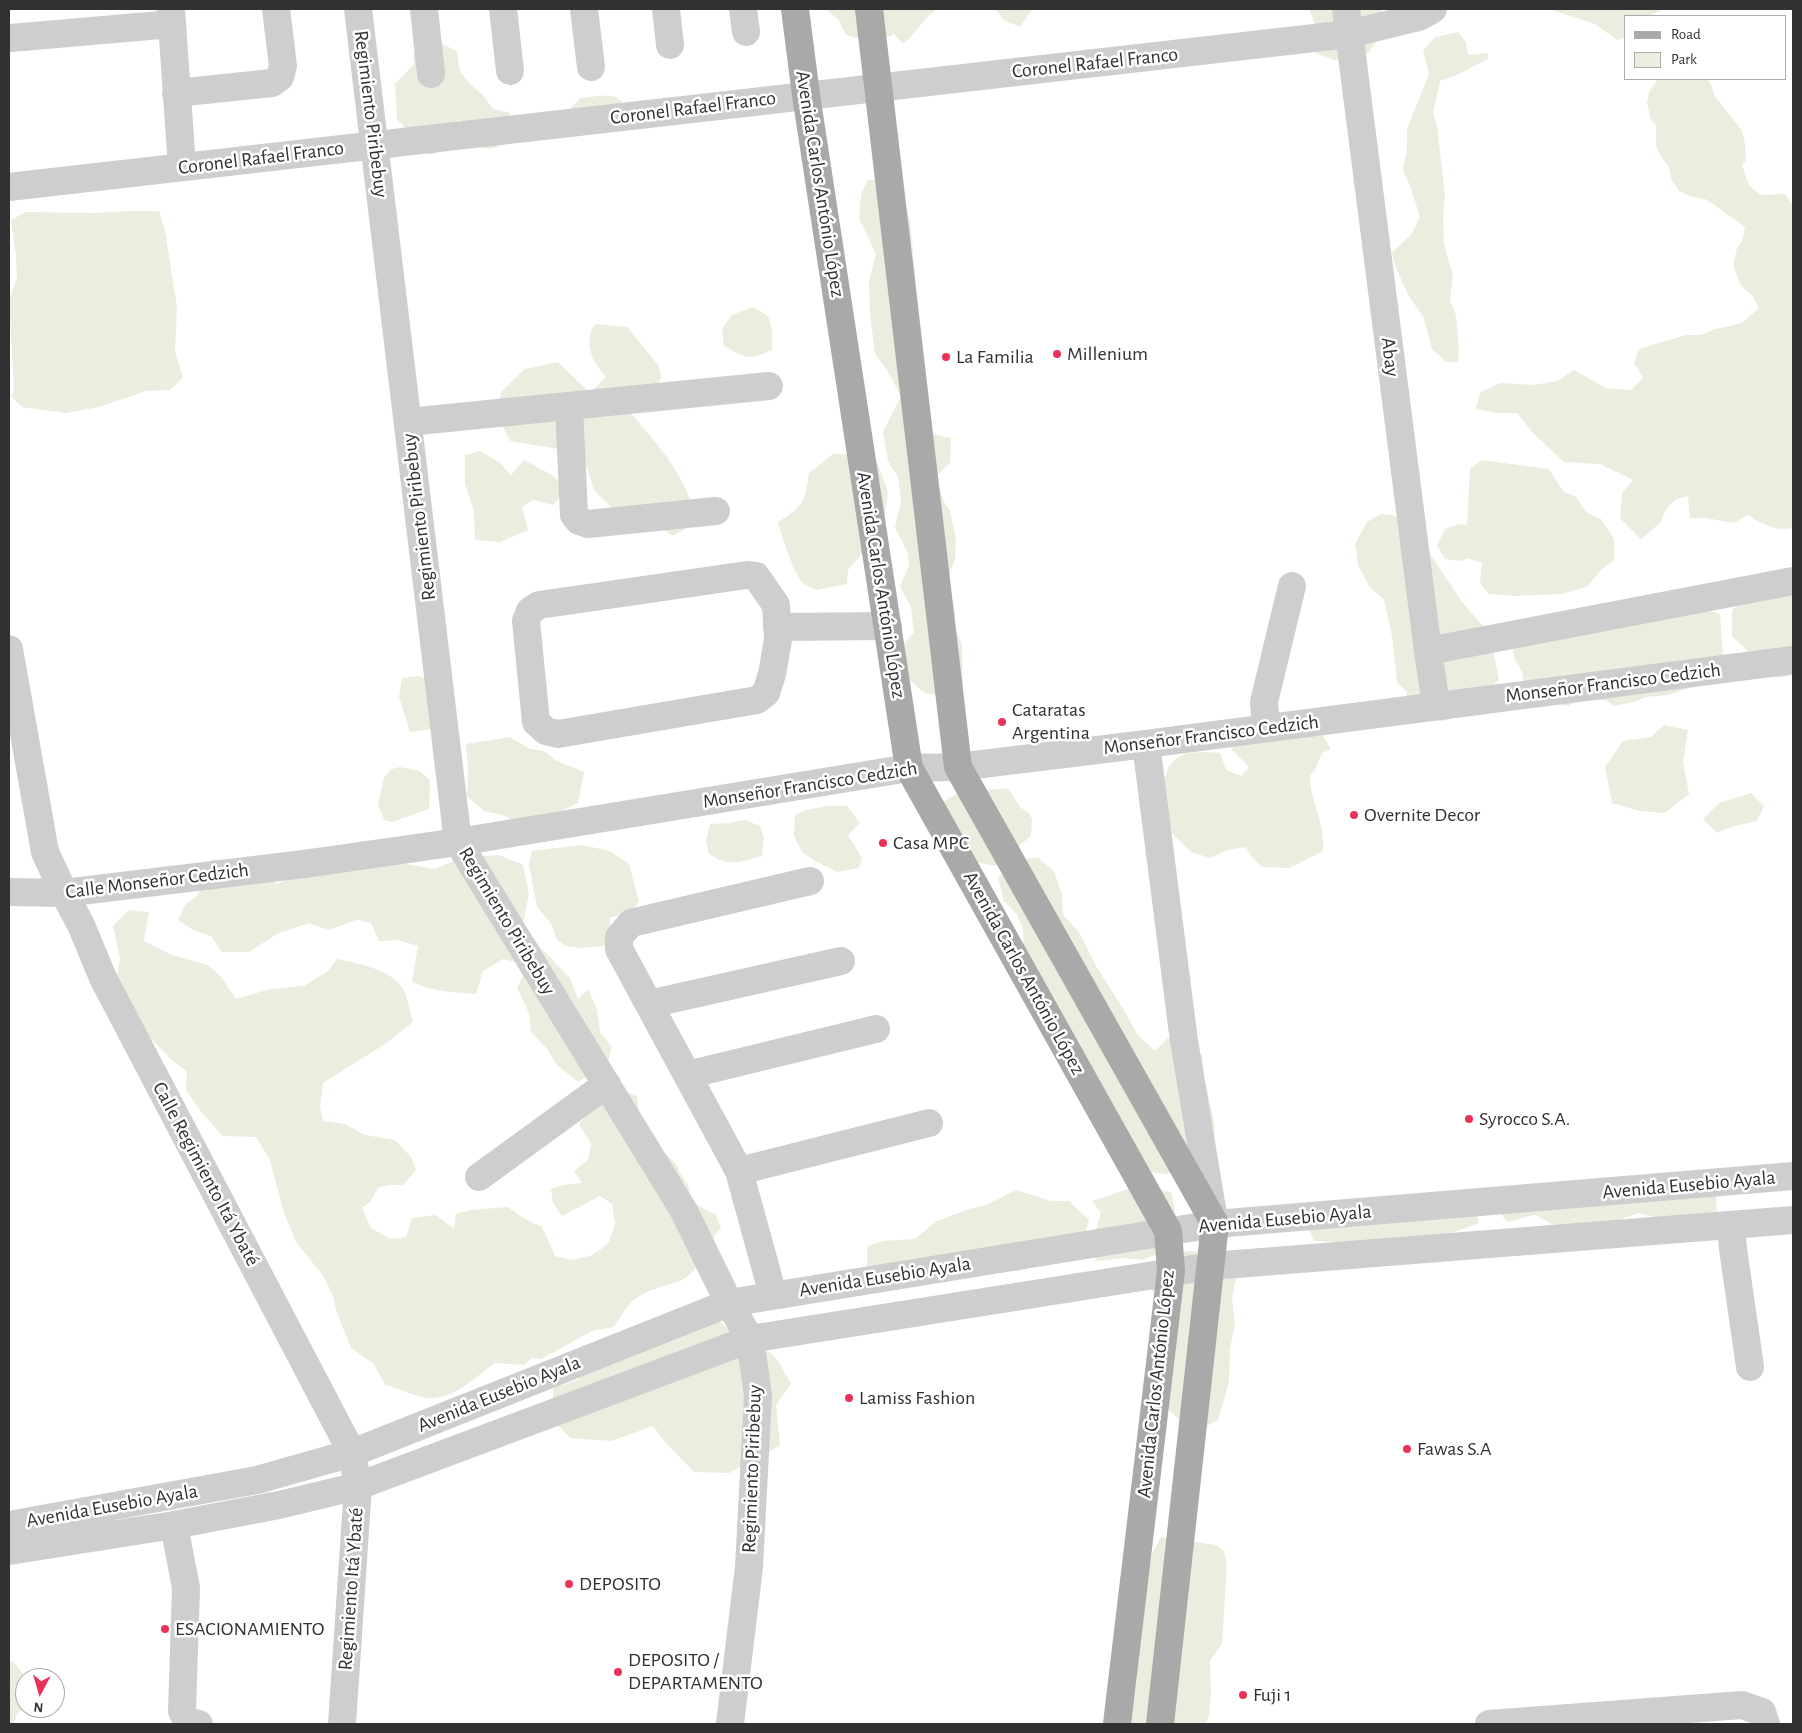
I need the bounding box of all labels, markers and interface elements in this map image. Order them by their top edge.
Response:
legend [1624,15,1787,80]
text: Road [1671,27,1701,42]
street label: Regimiento Piribebuy [349,29,393,199]
street label: Coronel Rafael Franco [1011,42,1179,84]
text: Park [1671,52,1697,67]
street label: Avenida Carlos António López [790,69,850,299]
street label: Coronel Rafael Franco [609,86,777,130]
street label: Coronel Rafael Franco [177,136,345,180]
street label: Abay [1376,336,1404,378]
place label: Millenium [1067,342,1148,366]
place label: La Familia [956,345,1034,369]
marker: Millenium [1051,348,1063,360]
marker: La Familia [940,351,952,363]
street label: Regimiento Piribebuy [397,432,441,602]
street label: Avenida Carlos António López [851,470,911,700]
street label: Monseñor Francisco Cedzich [1504,658,1722,708]
place label: Cataratas Argentina [1012,698,1090,745]
street label: Monseñor Francisco Cedzich [1102,710,1320,760]
marker: Cataratas Argentina [996,716,1008,728]
street label: Monseñor Francisco Cedzich [701,756,919,814]
place label: Overnite Decor [1364,803,1480,827]
marker: Overnite Decor [1348,809,1360,821]
place label: Casa MPC [893,831,969,855]
marker: Casa MPC [877,837,889,849]
street label: Regimiento Piribebuy [453,843,561,999]
street label: Calle Monseñor Cedzich [64,858,250,904]
street label: Avenida Carlos António López [958,867,1090,1079]
street label: Calle Regimiento Itá Ybaté [147,1078,265,1270]
place label: Syrocco S.A. [1479,1107,1570,1131]
marker: Syrocco S.A. [1463,1113,1475,1125]
street label: Avenida Eusebio Ayala [1601,1165,1777,1205]
street label: Avenida Eusebio Ayala [1197,1199,1373,1239]
street label: Avenida Eusebio Ayala [797,1252,973,1302]
street label: Avenida Carlos António López [1132,1269,1180,1499]
street label: Avenida Eusebio Ayala [414,1350,584,1438]
street label: Regimiento Piribebuy [737,1384,767,1554]
place label: Lamiss Fashion [859,1386,975,1410]
marker: Lamiss Fashion [843,1392,855,1404]
place label: Fawas S.A [1417,1437,1492,1461]
marker: Fawas S.A [1401,1443,1413,1455]
street label: Avenida Eusebio Ayala [24,1479,200,1533]
street label: Regimiento Itá Ybaté [333,1507,369,1671]
place label: DEPOSITO [579,1572,661,1596]
marker: DEPOSITO [563,1578,575,1590]
place label: ESACIONAMIENTO [175,1617,325,1641]
marker: ESACIONAMIENTO [159,1623,171,1635]
place label: DEPOSITO / DEPARTAMENTO [628,1648,763,1695]
marker: DEPOSITO / DEPARTAMENTO [612,1666,624,1678]
north arrow [15,1668,65,1718]
place label: Fuji 1 [1253,1683,1291,1707]
marker: Fuji 1 [1237,1689,1249,1701]
text: N [33,1699,44,1714]

